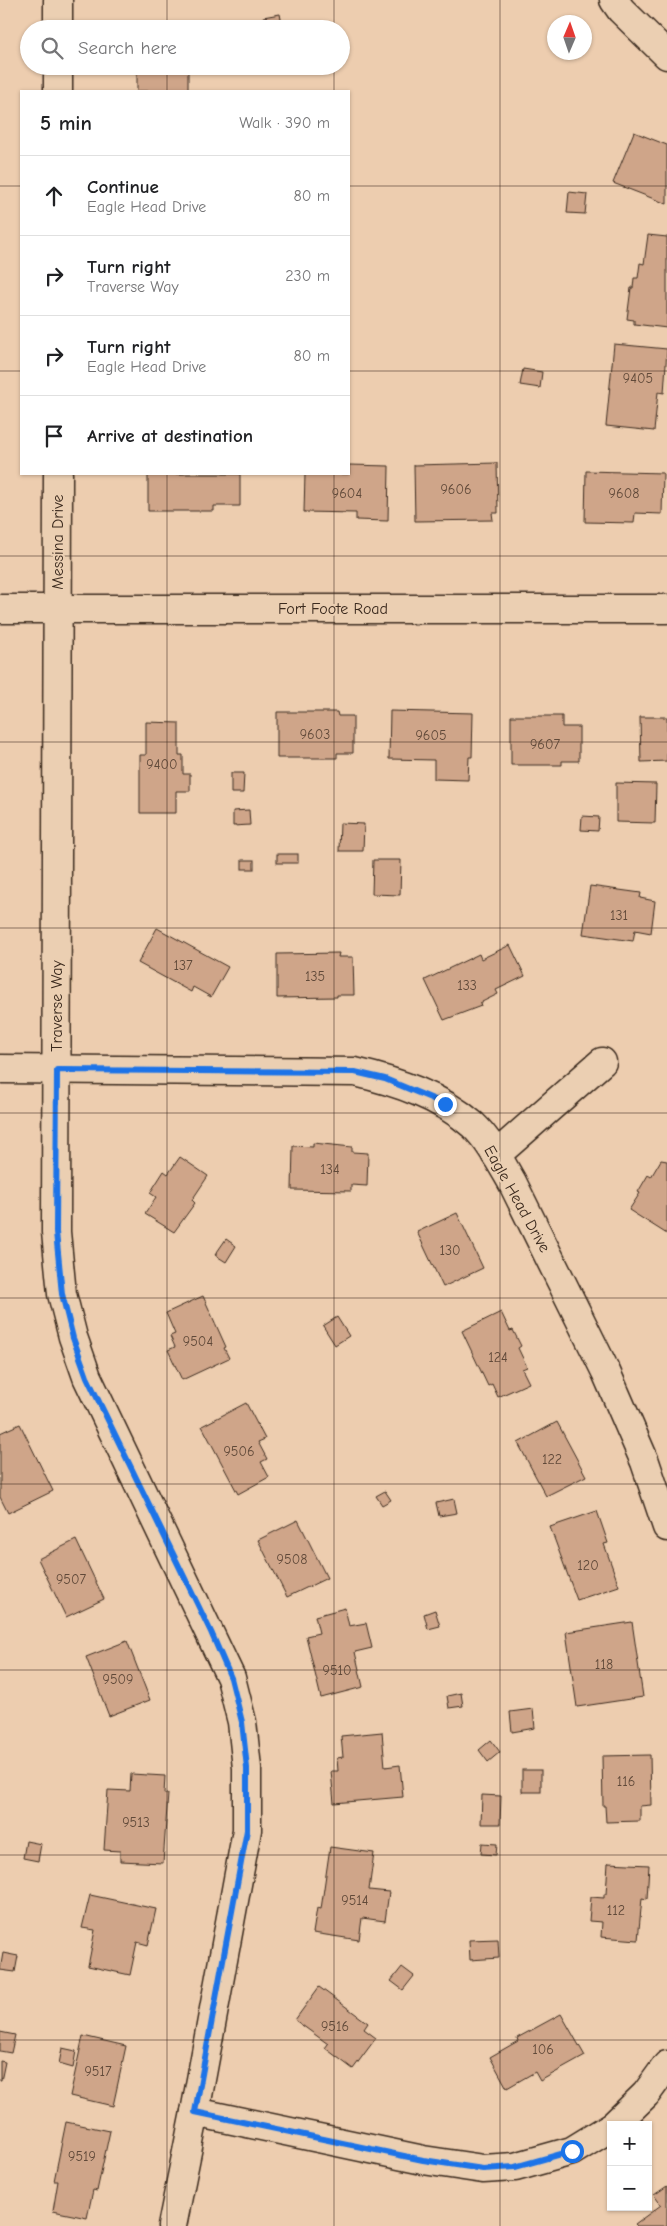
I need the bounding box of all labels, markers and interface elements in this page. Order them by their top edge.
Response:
north arrow [547,15,592,60]
search box [20,20,350,75]
icon: search [38,34,66,62]
text: Search here [78,37,177,59]
text: 5 min [40,111,92,135]
text: Walk · 390 m [239,114,330,132]
text: Continue [87,176,159,198]
icon: ahead [40,182,68,210]
text: 80 m [293,187,330,205]
text: Eagle Head Drive [87,198,206,216]
text: Turn right [87,256,171,278]
icon: right [40,262,68,290]
text: 230 m [285,267,330,285]
text: Traverse Way [87,278,179,296]
text: Turn right [87,336,171,358]
icon: right [40,342,68,370]
text: 80 m [293,347,330,365]
text: Eagle Head Drive [87,358,206,376]
house number: 9405 [623,370,653,387]
icon: arrive [40,422,68,450]
text: Arrive at destination [87,425,253,447]
house number: 9606 [440,481,472,498]
house number: 9604 [332,485,362,502]
house number: 9608 [609,485,639,502]
street label: Messina Drive [49,494,67,590]
street label: Fort Foote Road [278,600,388,618]
house number: 9603 [300,726,330,743]
house number: 9605 [415,727,447,744]
house number: 9607 [530,736,560,753]
house number: 9400 [146,756,178,773]
house number: 131 [610,907,628,924]
house number: 137 [173,957,193,974]
street label: Traverse Way [48,959,66,1052]
house number: 135 [305,968,325,985]
house number: 133 [457,977,477,994]
route end [434,1093,457,1116]
street label: Eagle Head Drive [480,1142,554,1256]
house number: 134 [320,1161,340,1178]
house number: 130 [439,1242,461,1259]
house number: 9504 [183,1333,213,1350]
house number: 124 [488,1349,508,1366]
house number: 9506 [223,1443,255,1460]
house number: 122 [542,1451,562,1468]
house number: 9508 [277,1551,307,1568]
house number: 120 [577,1557,599,1574]
house number: 9507 [56,1571,86,1588]
house number: 118 [595,1656,613,1673]
house number: 9510 [322,1662,352,1679]
house number: 9509 [103,1671,133,1688]
house number: 116 [617,1773,635,1790]
house number: 9513 [122,1814,150,1831]
house number: 9514 [341,1892,369,1909]
house number: 112 [607,1902,625,1919]
house number: 9516 [321,2018,349,2035]
house number: 106 [532,2041,554,2058]
house number: 9517 [84,2063,112,2080]
map controls [607,2121,652,2211]
button: + [607,2121,652,2166]
route start [561,2140,584,2163]
house number: 9519 [68,2148,96,2165]
button: − [607,2166,652,2211]

